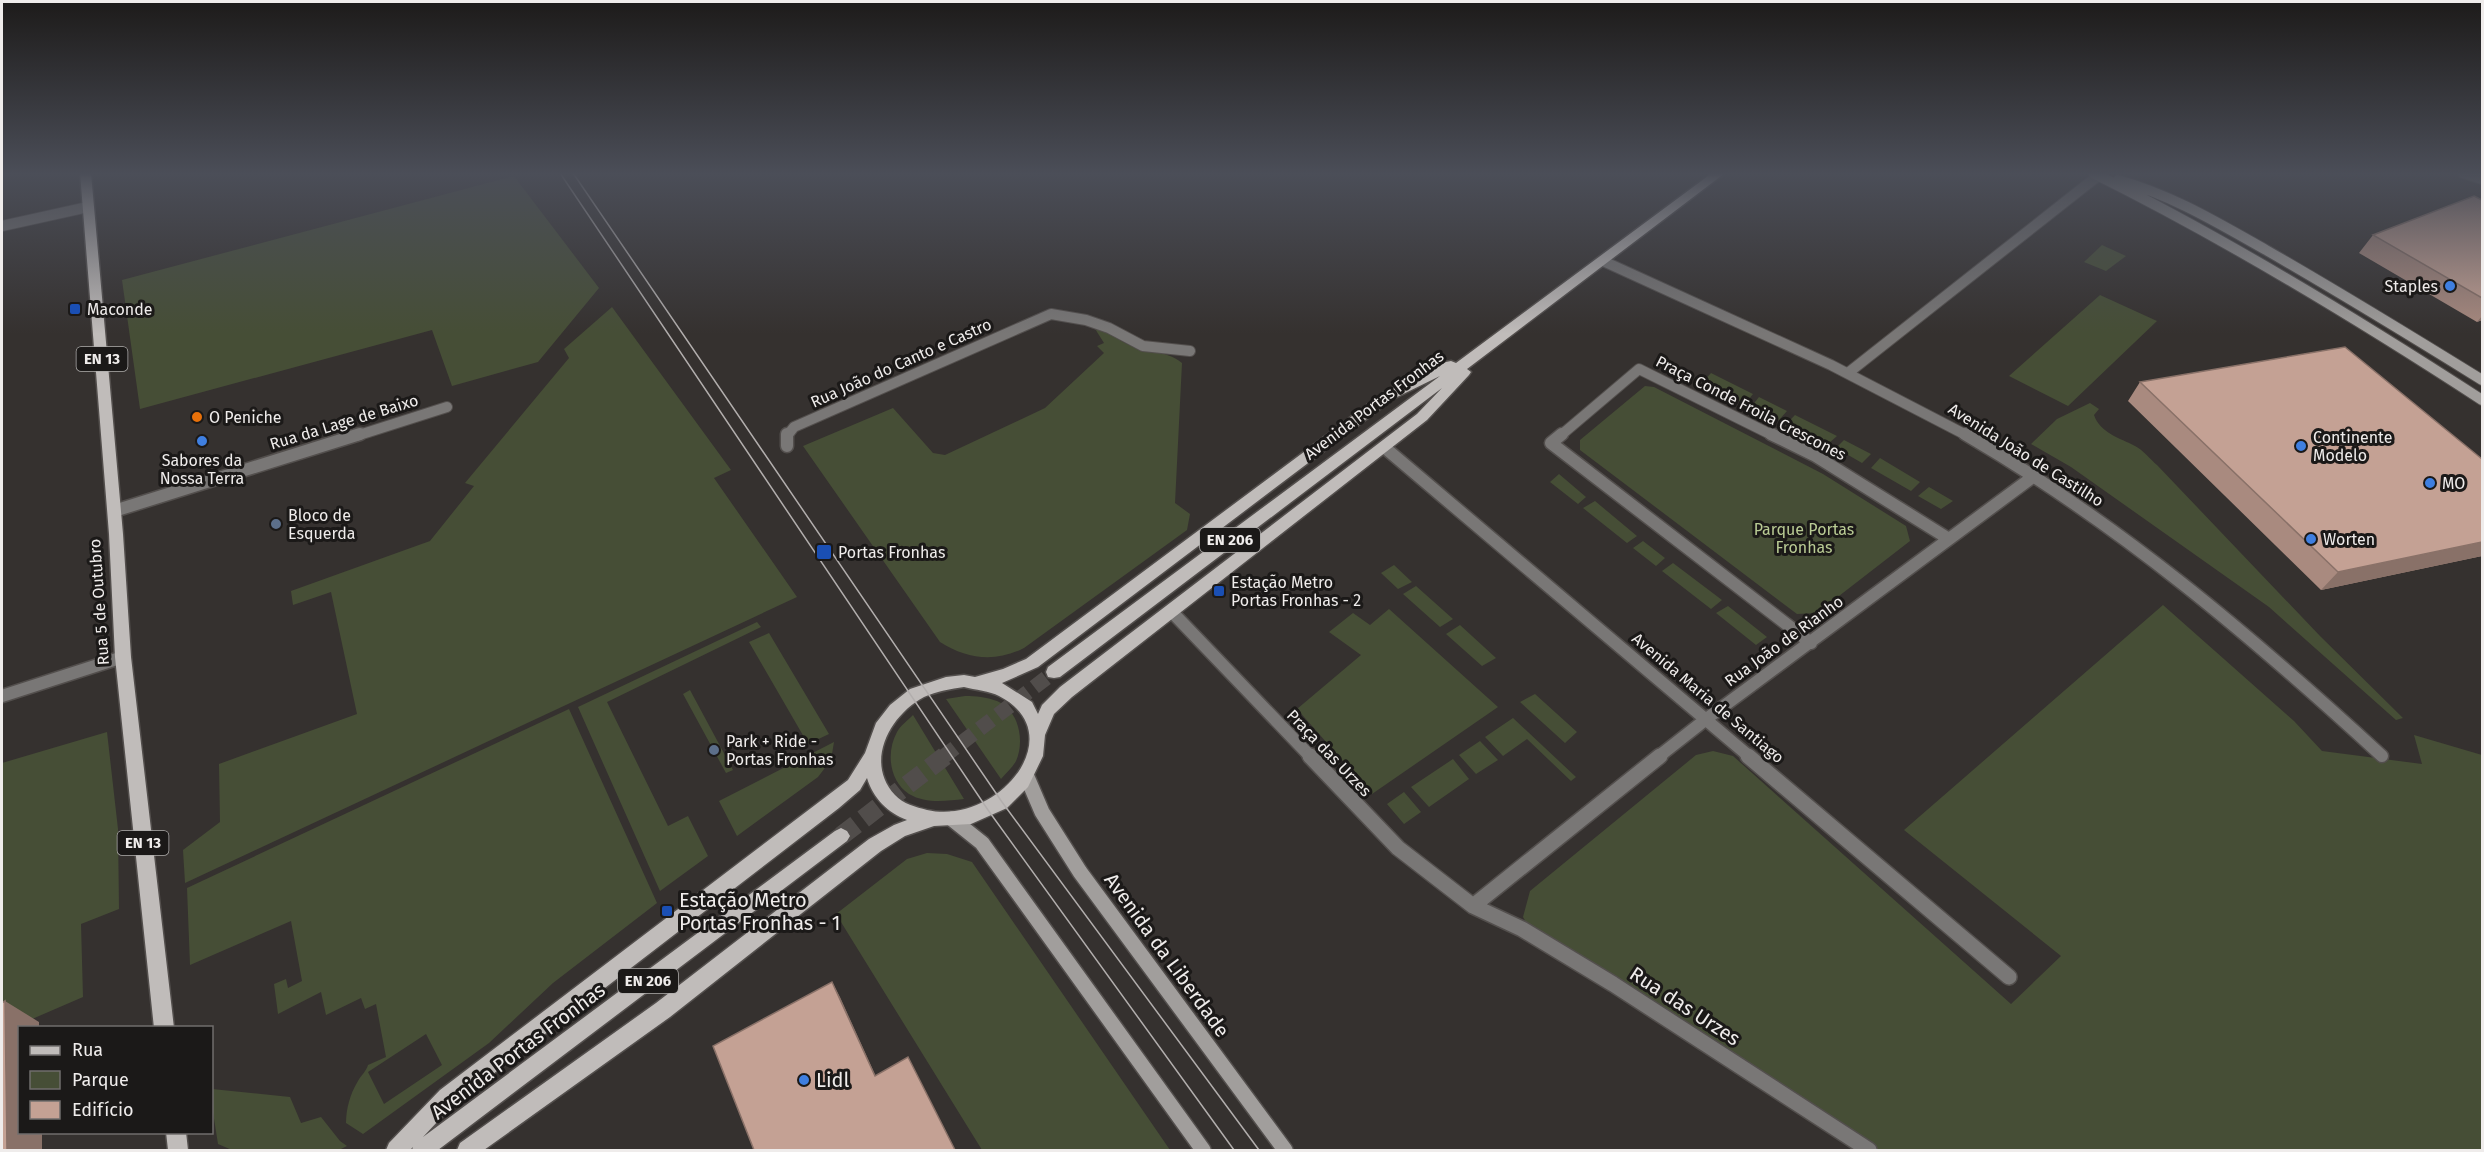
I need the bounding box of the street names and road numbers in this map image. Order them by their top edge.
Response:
street label: Rua João do Canto e Castro [808,314,994,412]
street label: Avenida Portas Fronhas [1301,346,1447,464]
road number: EN 13 [76,347,128,371]
street label: Praça Conde Froila Crescones [1652,352,1849,465]
street label: Rua da Lage de Baixo [267,390,421,454]
street label: Avenida João de Castilho [1945,399,2107,511]
road number: EN 206 [1200,528,1260,552]
street label: Rua 5 de Outubro [85,538,113,666]
street label: Rua João de Rianho [1721,592,1847,690]
street label: Avenida Maria de Santiago [1628,629,1788,767]
street label: Praça das Urzes [1282,706,1375,801]
road number: EN 13 [118,831,168,855]
street label: Avenida da Liberdade [1099,868,1235,1042]
street label: Rua das Urzes [1625,961,1745,1051]
road number: EN 206 [618,969,678,993]
street label: Avenida Portas Fronhas [426,978,610,1124]

